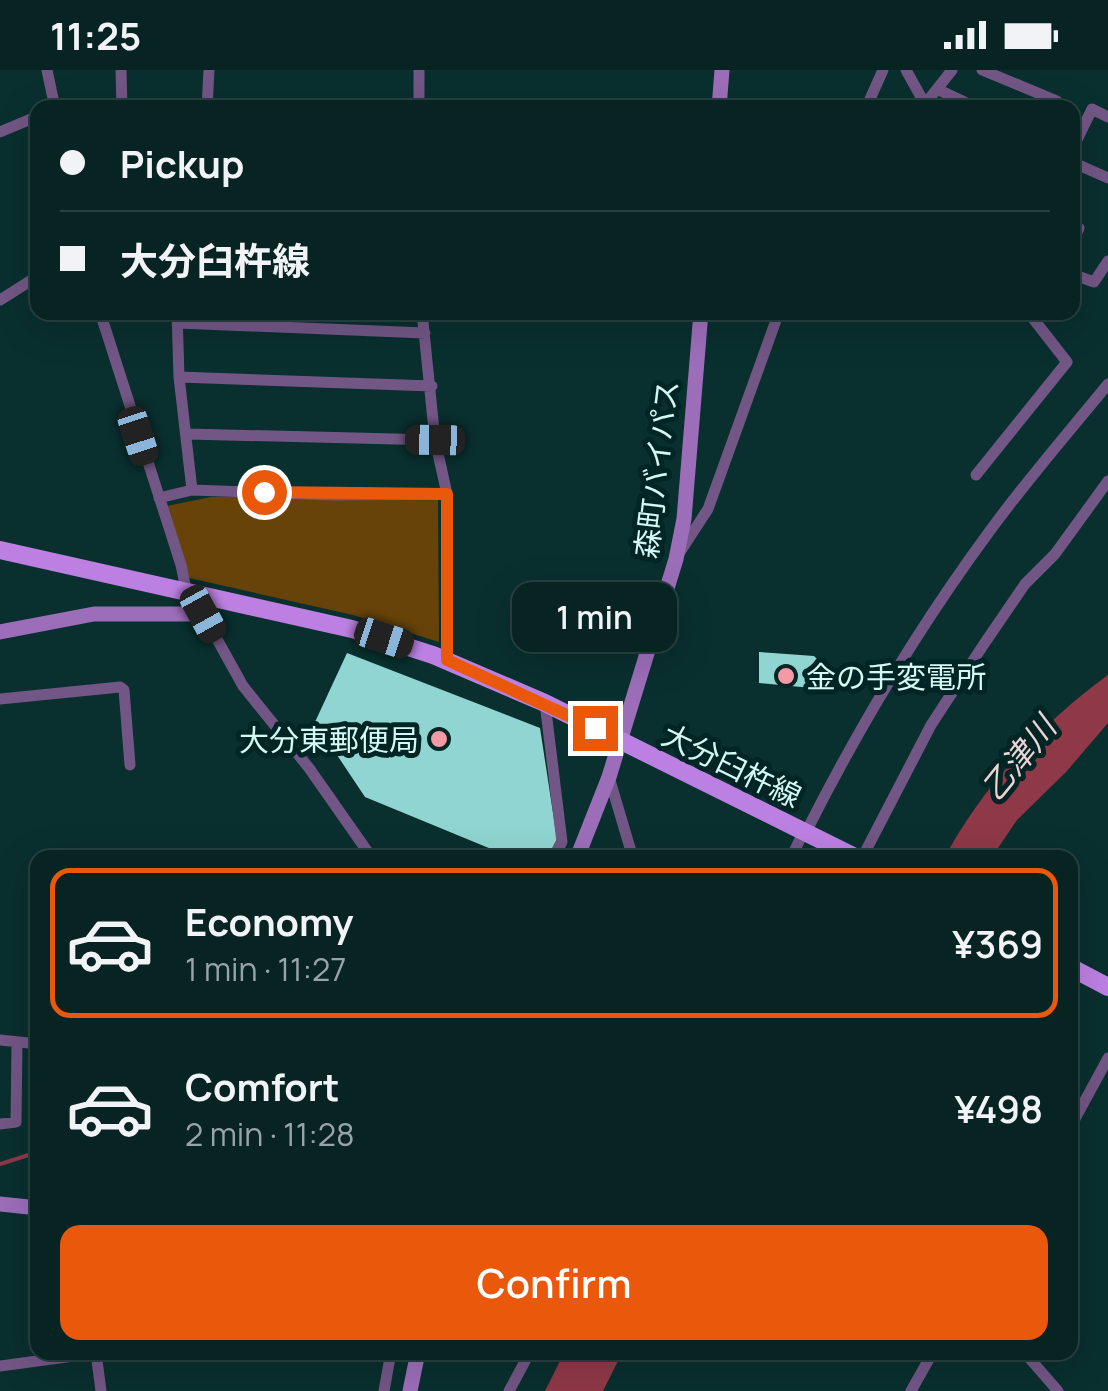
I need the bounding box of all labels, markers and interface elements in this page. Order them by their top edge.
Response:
text: 11:25 [50,9,141,61]
text: Pickup [120,137,244,189]
text: 大分臼杵線 [120,234,310,286]
street label: 森町バイパス [625,377,687,561]
car [114,403,162,469]
car [405,424,465,456]
route start [242,470,287,515]
car [175,580,231,648]
callout: 1 min [512,583,678,653]
text: 1 min [556,595,633,639]
car [351,614,417,662]
place label: 金の手変電所 [806,656,986,697]
marker: 金の手変電所 [775,665,797,687]
water label: 乙津川 [971,705,1067,809]
route end [573,706,618,751]
street label: 大分臼杵線 [656,714,808,816]
place label: 大分東郵便局 [239,719,419,760]
marker: 大分東郵便局 [428,728,450,750]
text: Economy [185,895,354,947]
icon: car [65,898,155,988]
text: ¥369 [952,917,1043,969]
text: 1 min · 11:27 [185,947,346,991]
text: Comfort [185,1060,339,1112]
icon: car [65,1063,155,1153]
text: ¥498 [955,1082,1043,1134]
text: 2 min · 11:28 [185,1112,355,1156]
button: Confirm [60,1225,1048,1340]

